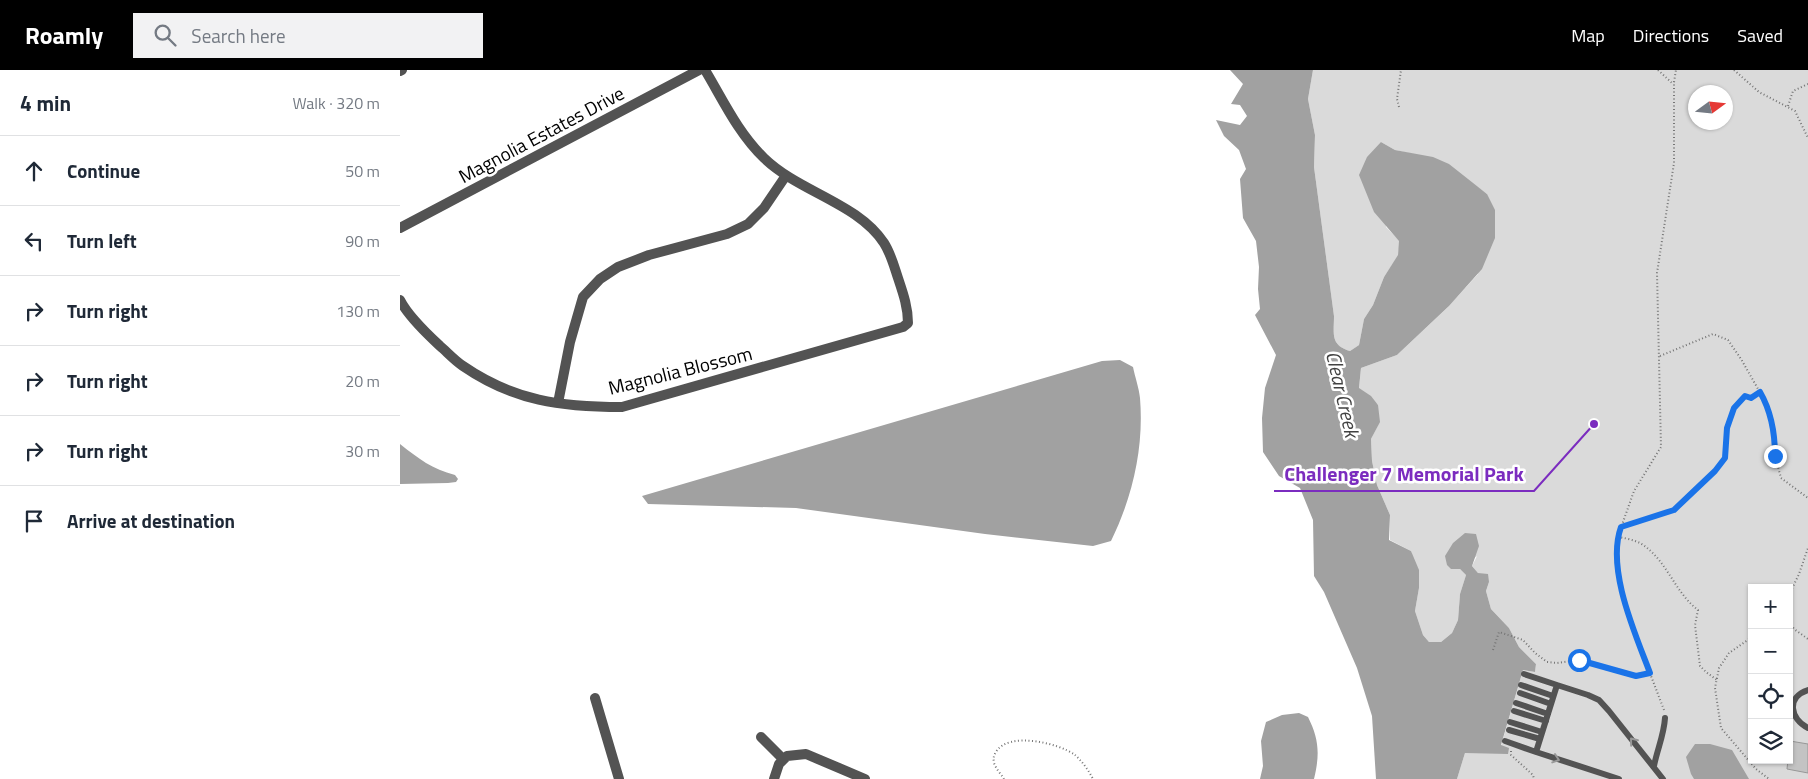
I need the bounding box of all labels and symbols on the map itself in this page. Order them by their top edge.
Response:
street label: Magnolia Estates Drive [453,78,629,190]
north arrow [1688,85,1733,130]
street label: Magnolia Blossom [605,338,755,402]
water label: Clear Creek [1318,348,1368,442]
route end [1764,445,1787,468]
callout: Challenger 7 Memorial Park [1274,456,1534,491]
text: Challenger 7 Memorial Park [1284,458,1524,489]
route start [1568,649,1591,672]
one-way arrow [1630,737,1639,746]
one-way arrow [1551,753,1560,763]

